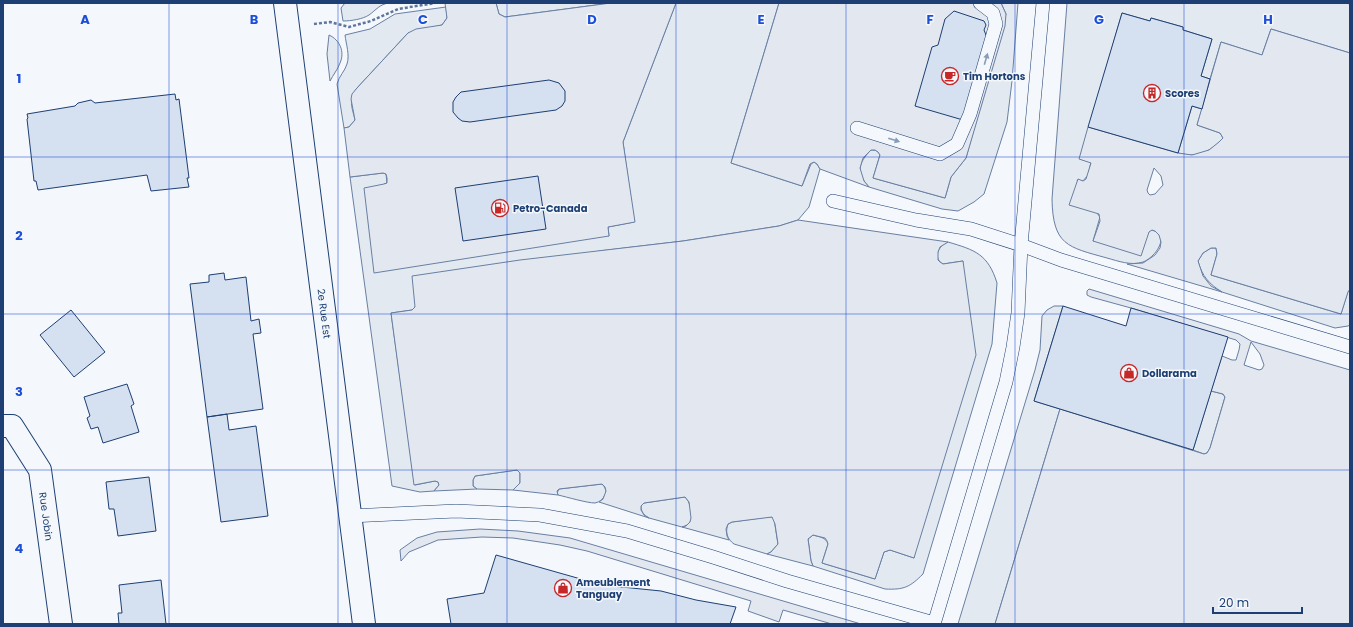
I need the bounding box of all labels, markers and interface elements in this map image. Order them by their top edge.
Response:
text: A [80,10,90,29]
text: B [250,10,259,29]
text: C [418,10,428,29]
text: D [587,10,597,29]
text: E [757,10,765,29]
text: F [926,10,934,29]
text: G [1094,10,1104,29]
text: H [1263,10,1273,29]
one-way arrow [983,53,989,65]
cafe icon: Tim Hortons [940,66,960,86]
text: 1 [17,69,21,88]
place label: Tim Hortons [963,69,1026,84]
building icon: Scores [1142,83,1162,103]
place label: Scores [1165,86,1200,101]
one-way arrow [889,137,901,143]
fuel station icon: Petro-Canada [490,198,510,218]
place label: Petro-Canada [513,201,588,216]
text: 2 [15,226,23,245]
street label: 2e Rue Est [314,288,335,340]
shop icon: Dollarama [1119,363,1139,383]
place label: Dollarama [1142,366,1197,381]
text: 3 [15,382,23,401]
street label: Rue Jobin [36,491,57,542]
text: 4 [15,539,24,558]
place label: Ameublement Tanguay [576,575,650,602]
shop icon: Ameublement Tanguay [553,578,573,598]
scale bar [1213,589,1302,615]
text: 20 m [1219,594,1249,611]

